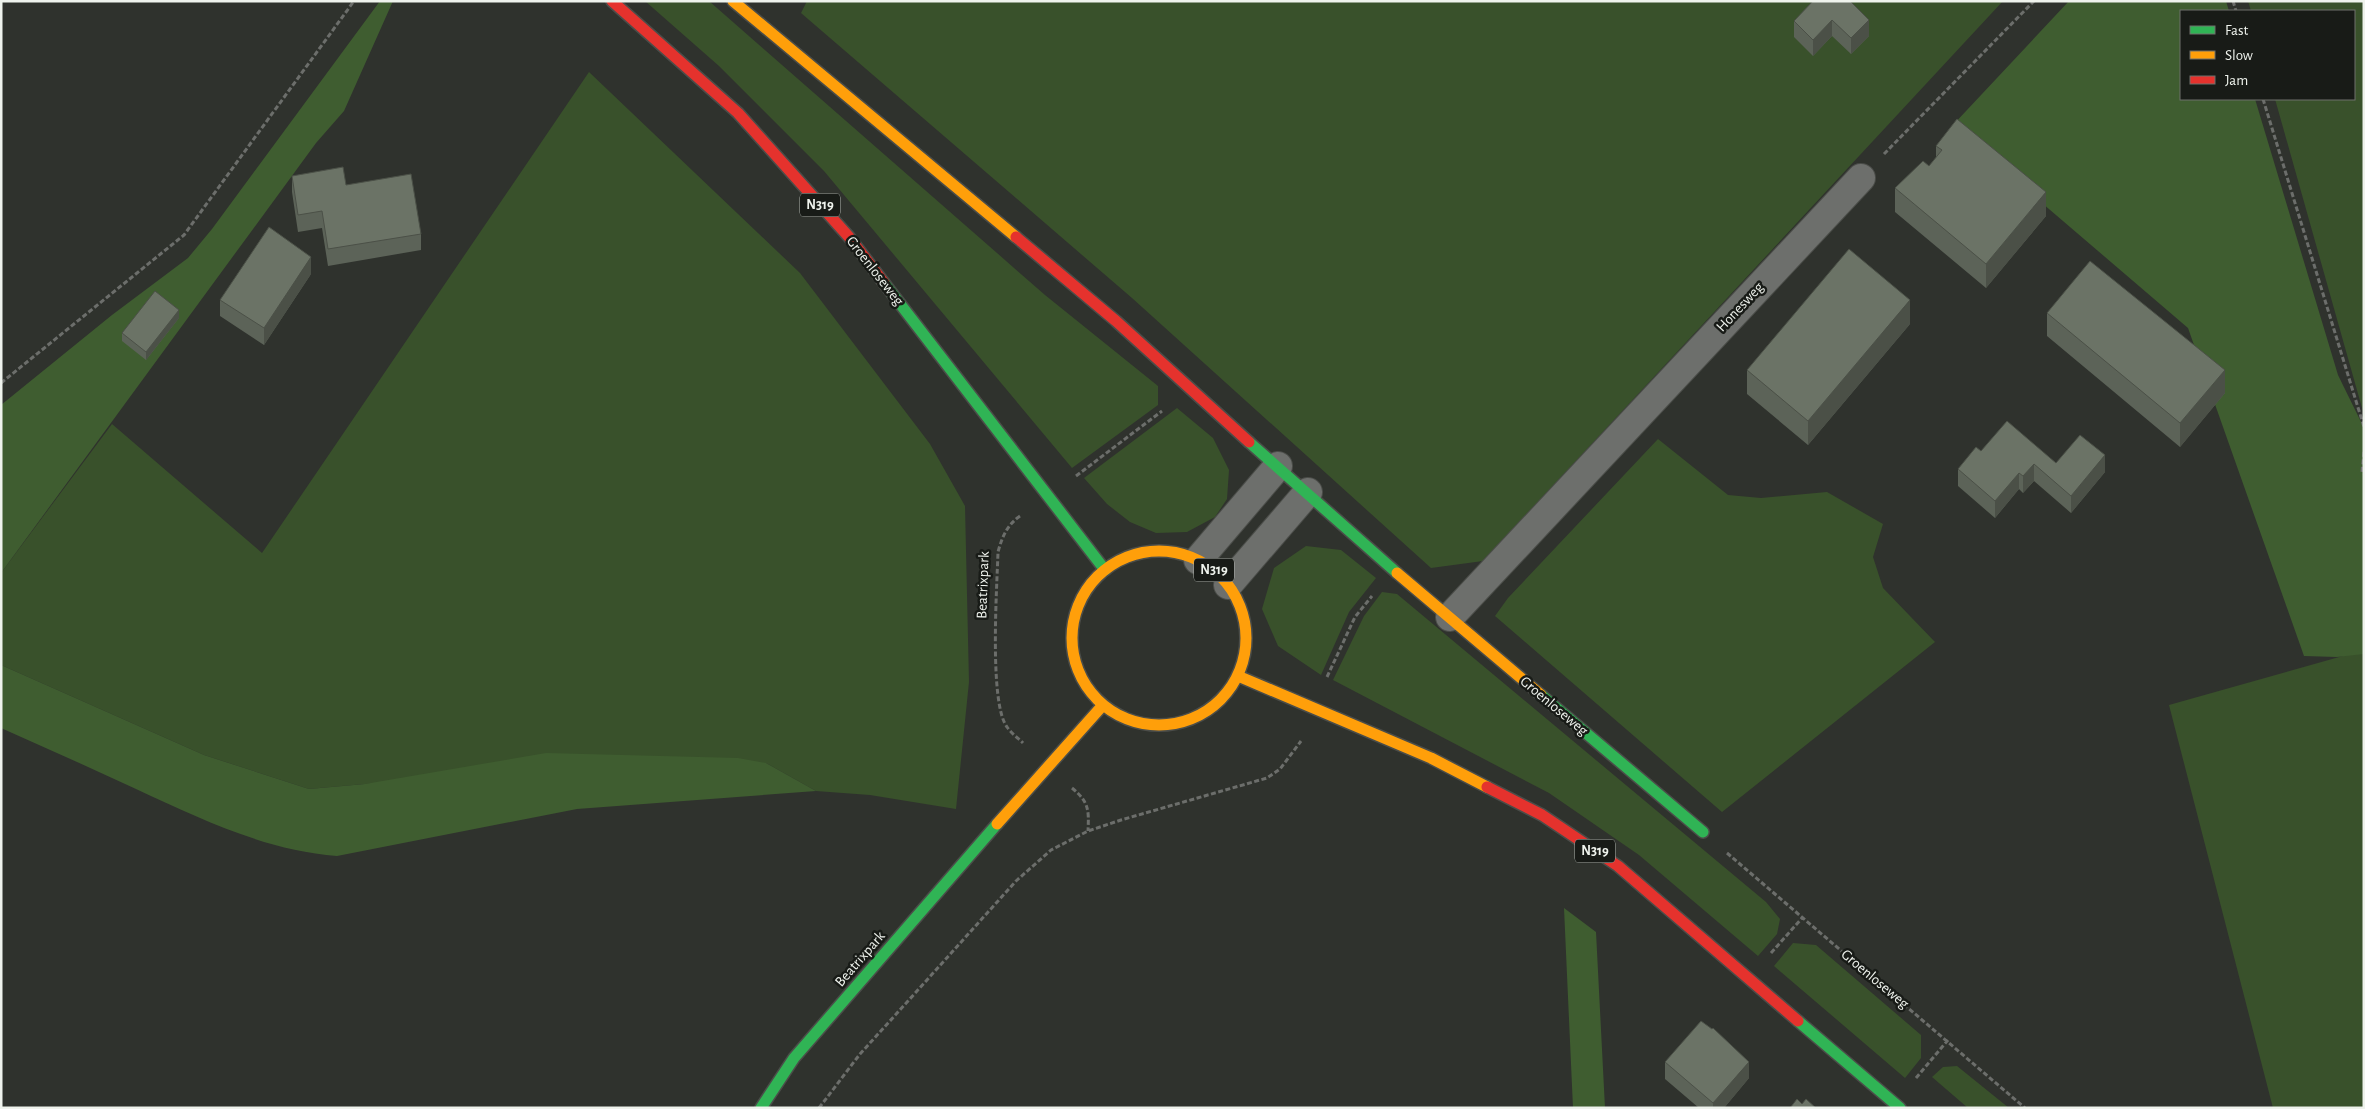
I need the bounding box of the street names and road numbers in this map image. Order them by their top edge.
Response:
road number: N319 [800,194,840,216]
street label: Groenloseweg [844,234,907,309]
street label: Honesweg [1714,279,1767,335]
street label: Beatrixpark [974,551,992,619]
road number: N319 [1194,558,1234,582]
street label: Groenloseweg [1517,674,1591,739]
road number: N319 [1575,839,1615,862]
street label: Beatrixpark [832,928,888,989]
street label: Groenloseweg [1838,947,1912,1012]

